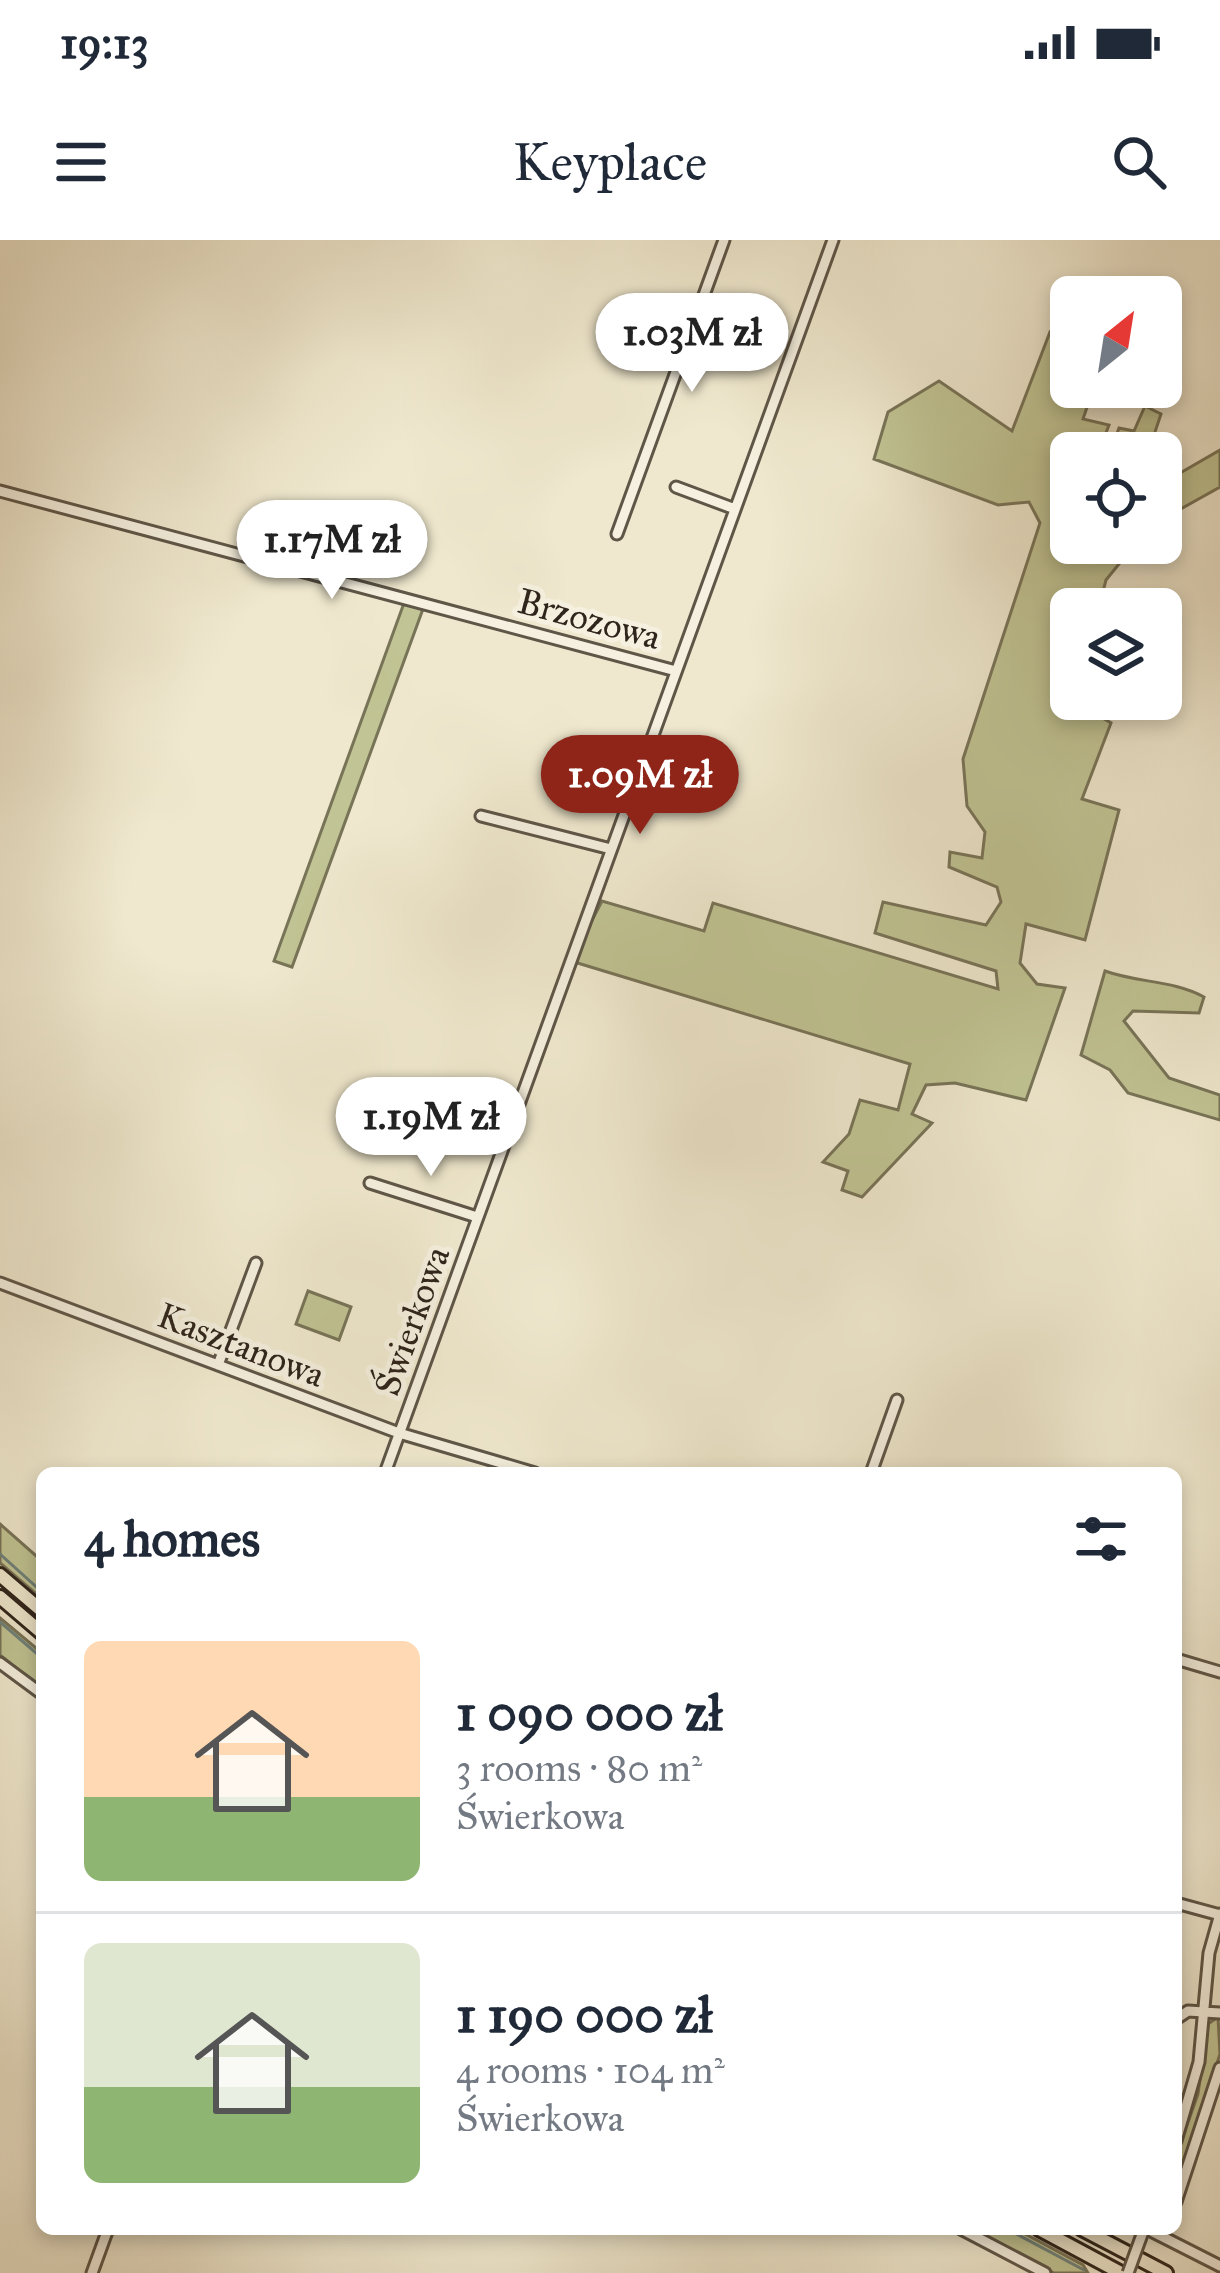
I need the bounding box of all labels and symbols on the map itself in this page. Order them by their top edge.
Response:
north arrow [1050,276,1182,408]
pin: 1.03M zł [568,293,816,395]
pin: 1.17M zł [208,500,456,602]
street label: Brzozowa [513,579,666,659]
pin: 1.09M zł [516,735,764,837]
pin: 1.19M zł [307,1077,555,1179]
street label: Świerkowa [363,1239,460,1401]
street label: Kasztanowa [151,1293,331,1397]

